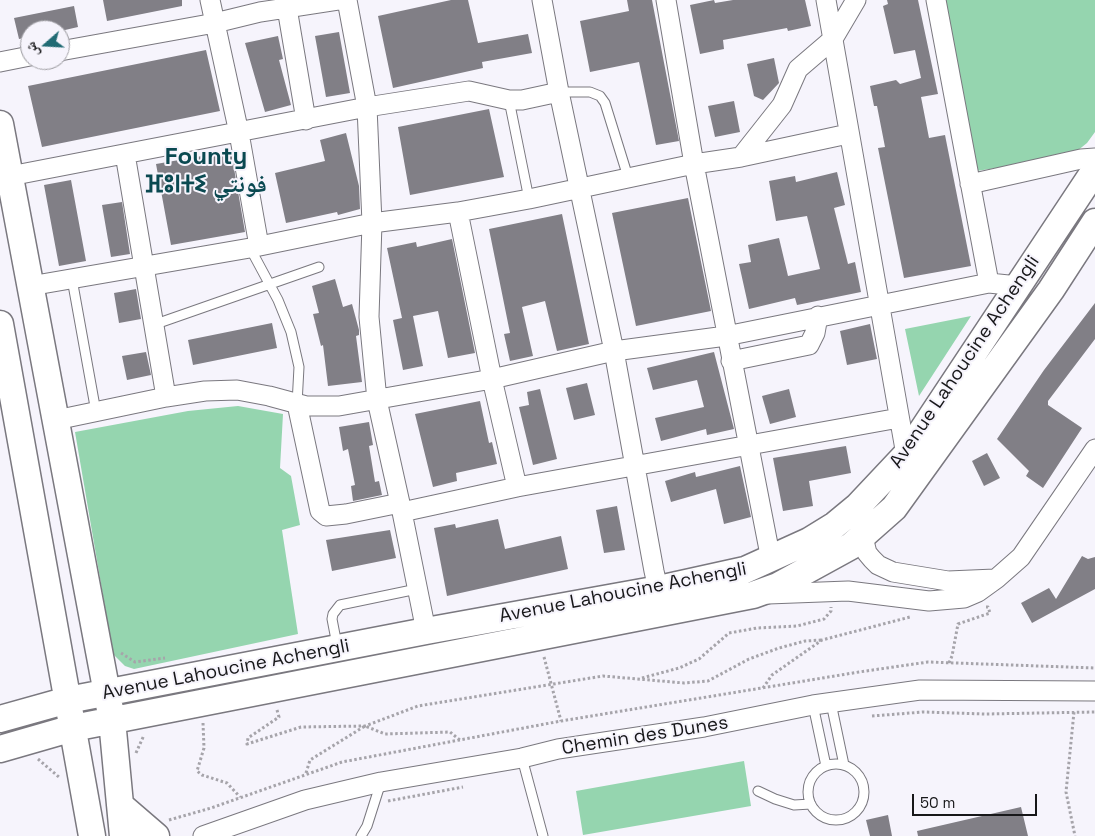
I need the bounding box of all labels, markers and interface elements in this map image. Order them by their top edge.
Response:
north arrow [20,20,70,70]
text: ش [21,40,43,60]
district label: Founty ⴼⵓⵏⵜⵉ فونتي [145,143,267,199]
street label: Avenue Lahoucine Achengli [885,251,1045,473]
street label: Avenue Lahoucine Achengli [497,558,749,628]
street label: Avenue Lahoucine Achengli [100,635,352,705]
street label: Chemin des Dunes [560,712,730,760]
scale bar [915,784,1040,816]
text: 50 m [920,793,955,812]

